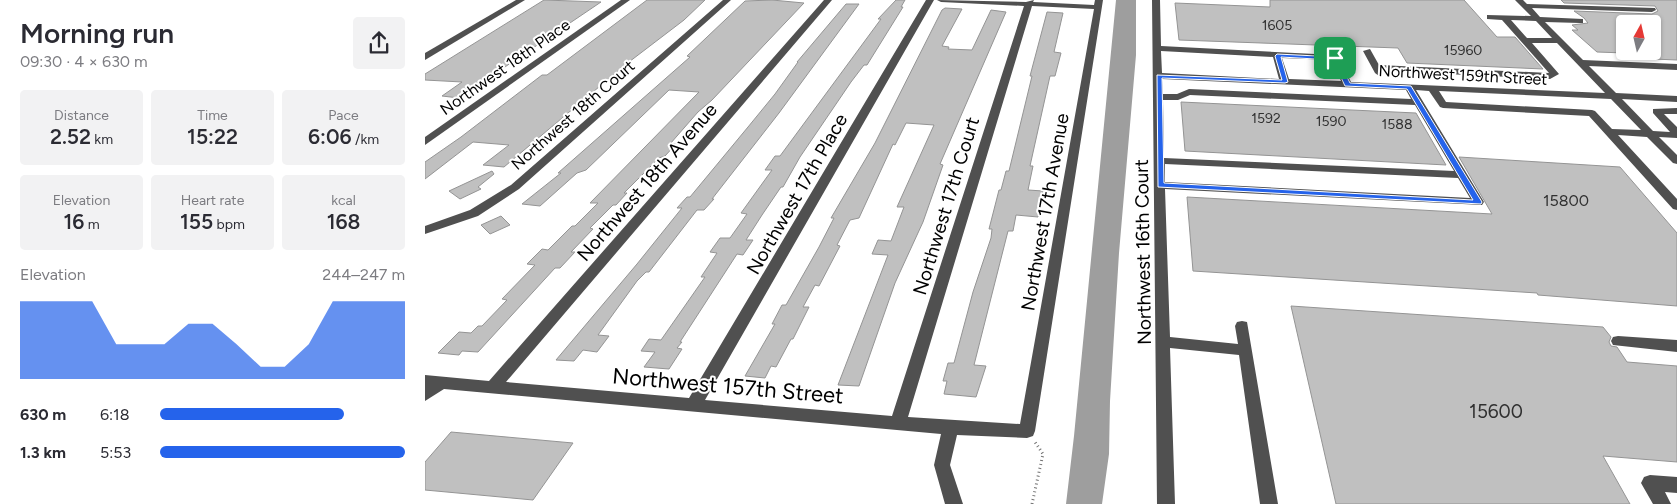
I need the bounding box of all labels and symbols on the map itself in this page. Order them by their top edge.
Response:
street label: Northwest 18th Place [436,15,574,119]
north arrow [1616,15,1661,60]
house number: 1605 [1262,17,1292,34]
pin [1314,37,1356,79]
house number: 15960 [1444,42,1482,59]
street label: Northwest 18th Court [508,56,638,174]
street label: Northwest 159th Street [1378,61,1548,89]
street label: Northwest 18th Avenue [572,98,722,266]
street label: Northwest 17th Place [742,110,852,278]
house number: 1592 [1251,110,1281,127]
street label: Northwest 17th Avenue [1016,111,1074,313]
house number: 1590 [1316,113,1346,130]
street label: Northwest 17th Court [908,114,984,298]
house number: 1588 [1381,116,1413,133]
street label: Northwest 16th Court [1130,159,1156,345]
house number: 15800 [1543,191,1589,210]
street label: Northwest 157th Street [611,362,845,410]
house number: 15600 [1469,400,1523,423]

